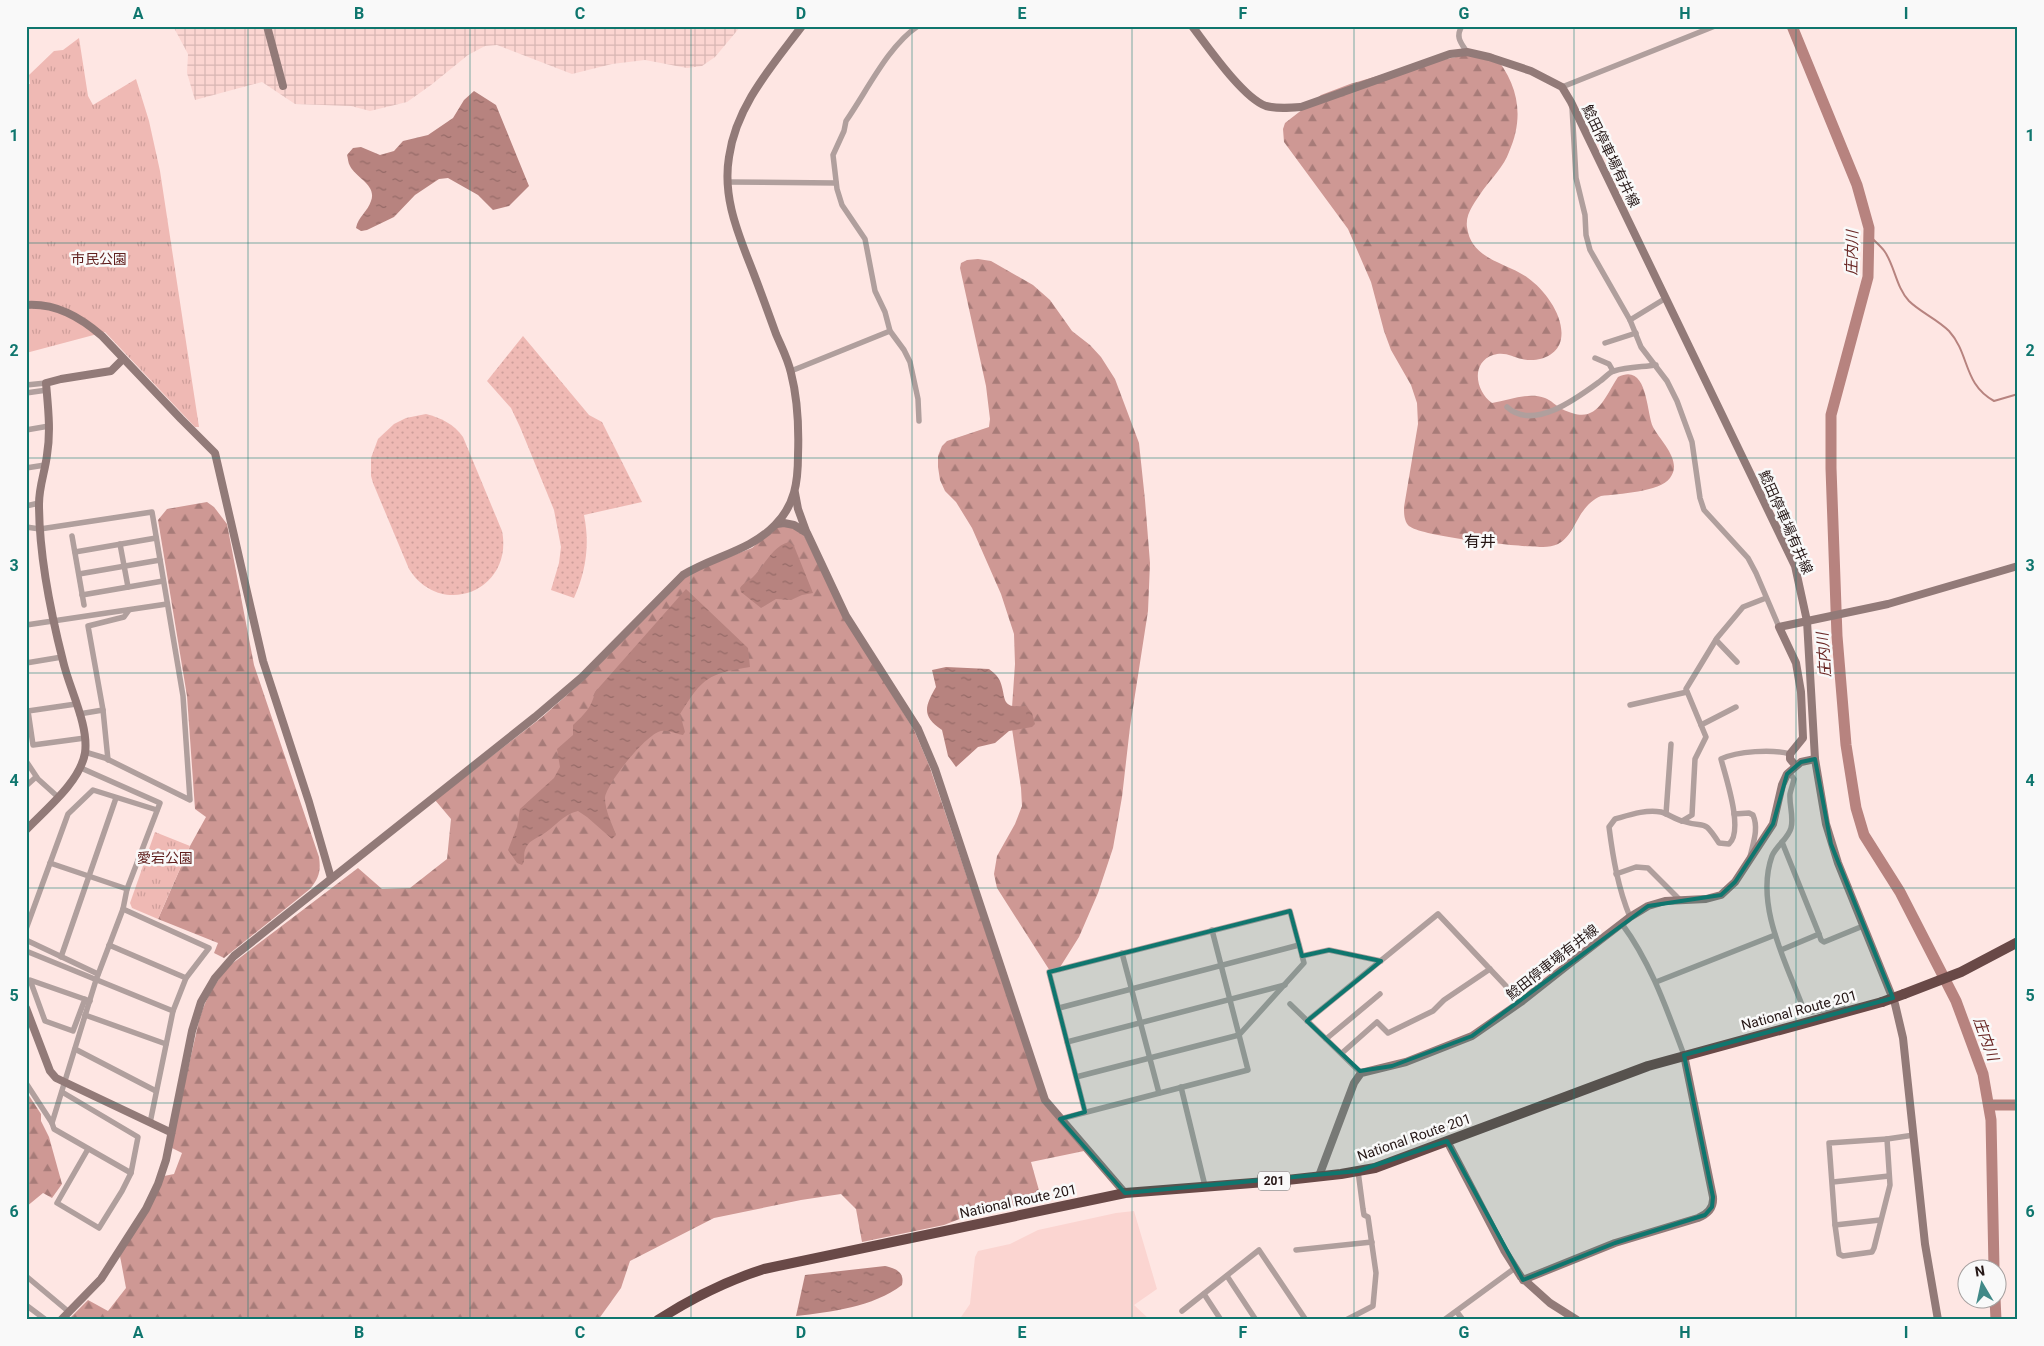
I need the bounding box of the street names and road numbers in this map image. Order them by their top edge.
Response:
street label: 鯰田停車場有井線 [1579,102,1643,210]
street label: 鯰田停車場有井線 [1756,468,1816,576]
street label: 鯰田停車場有井線 [1503,921,1601,1003]
street label: National Route 201 [1739,987,1859,1033]
street label: National Route 201 [1355,1110,1473,1164]
road number: 201 [1258,1172,1290,1190]
street label: National Route 201 [958,1181,1078,1221]

